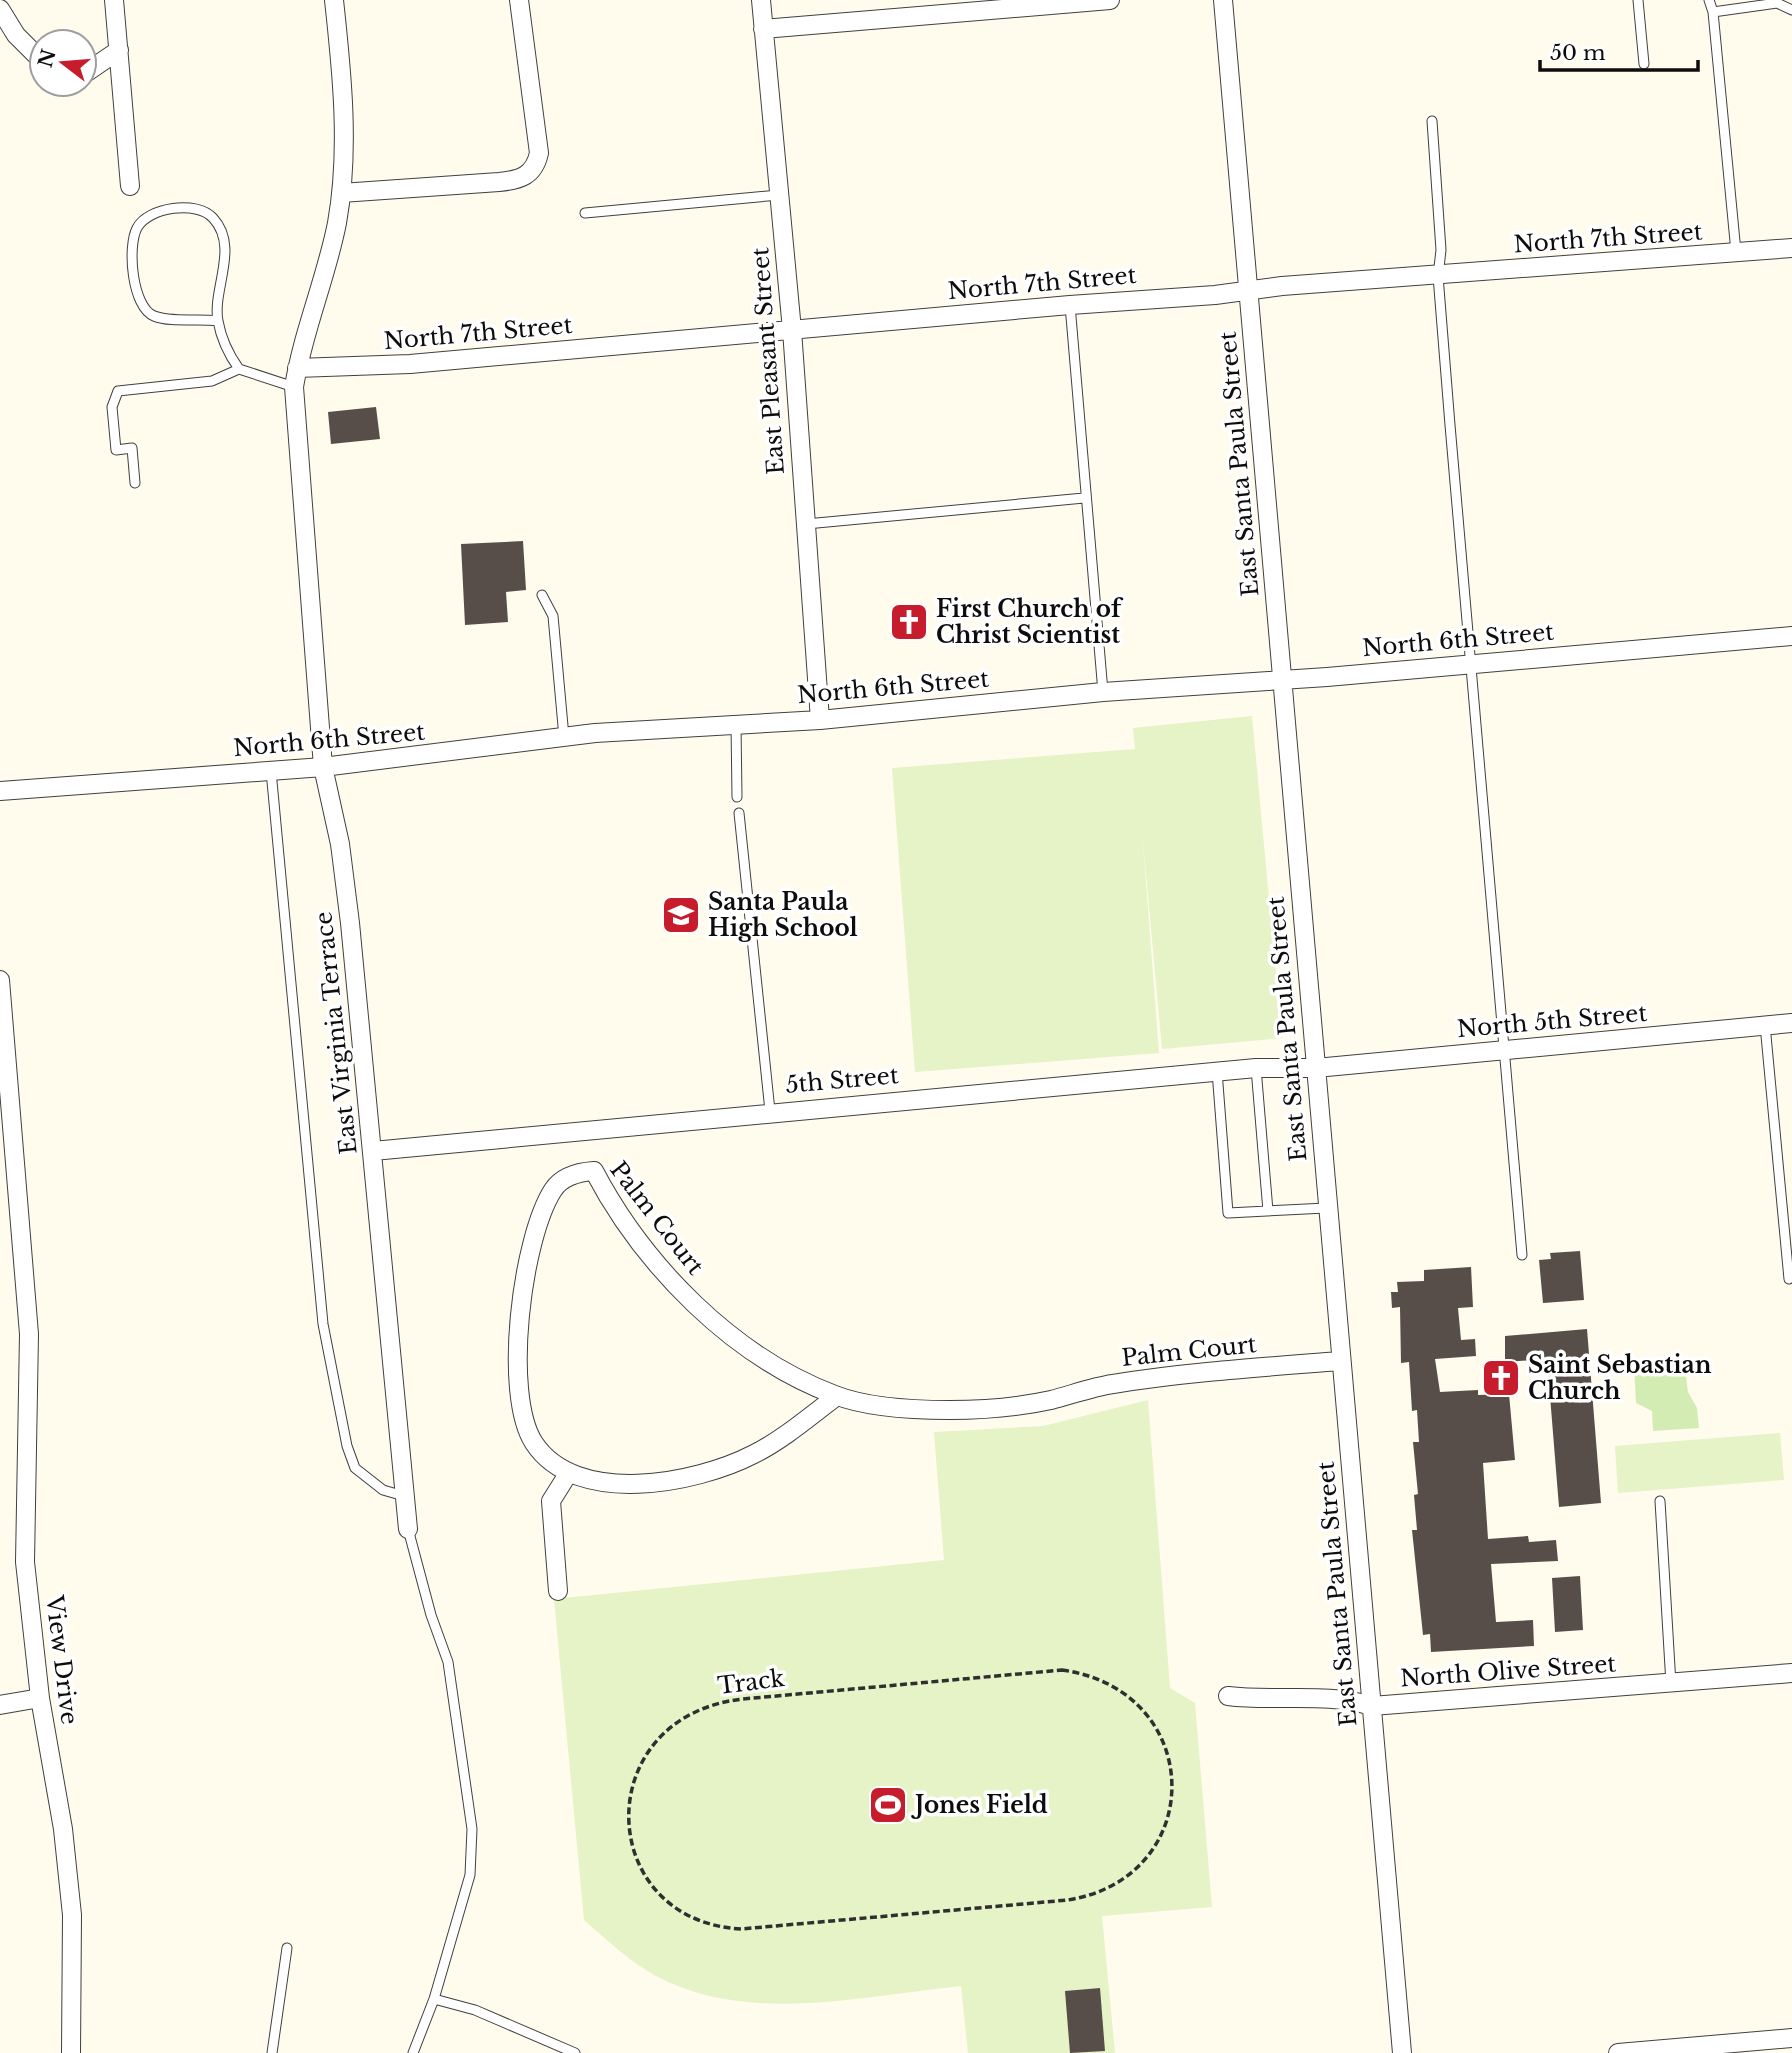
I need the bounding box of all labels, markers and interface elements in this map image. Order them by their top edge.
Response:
north arrow [28,28,98,98]
scale bar [1540,28,1698,72]
text: 50 m [1550,40,1606,66]
text: N [34,47,61,70]
street label: North 7th Street [1513,217,1704,259]
street label: East Pleasant Street [746,246,790,476]
street label: North 7th Street [947,261,1138,305]
street label: North 7th Street [383,311,574,355]
street label: East Santa Paula Street [1213,330,1265,598]
place label: First Church of Christ Scientist [936,595,1124,649]
church icon: First Church of Christ Scientist [888,601,930,643]
street label: North 6th Street [1361,618,1555,662]
street label: North 6th Street [796,665,990,709]
street label: North 6th Street [232,718,426,762]
place label: Santa Paula High School [708,888,858,942]
school or university icon: Santa Paula High School [660,894,702,936]
street label: East Santa Paula Street [1261,895,1313,1163]
street label: East Virginia Terrace [309,910,363,1156]
street label: North 5th Street [1456,999,1648,1043]
street label: 5th Street [784,1061,900,1099]
street label: Palm Court [604,1156,710,1280]
street label: Palm Court [1120,1330,1258,1372]
place label: Saint Sebastian Church [1528,1351,1712,1405]
church icon: Saint Sebastian Church [1480,1357,1522,1399]
street label: East Santa Paula Street [1311,1460,1363,1728]
street label: View Drive [40,1593,84,1726]
street label: North Olive Street [1399,1649,1617,1693]
street label: Track [716,1664,787,1700]
sports icon: Jones Field [867,1784,909,1826]
place label: Jones Field [911,1791,1048,1819]

